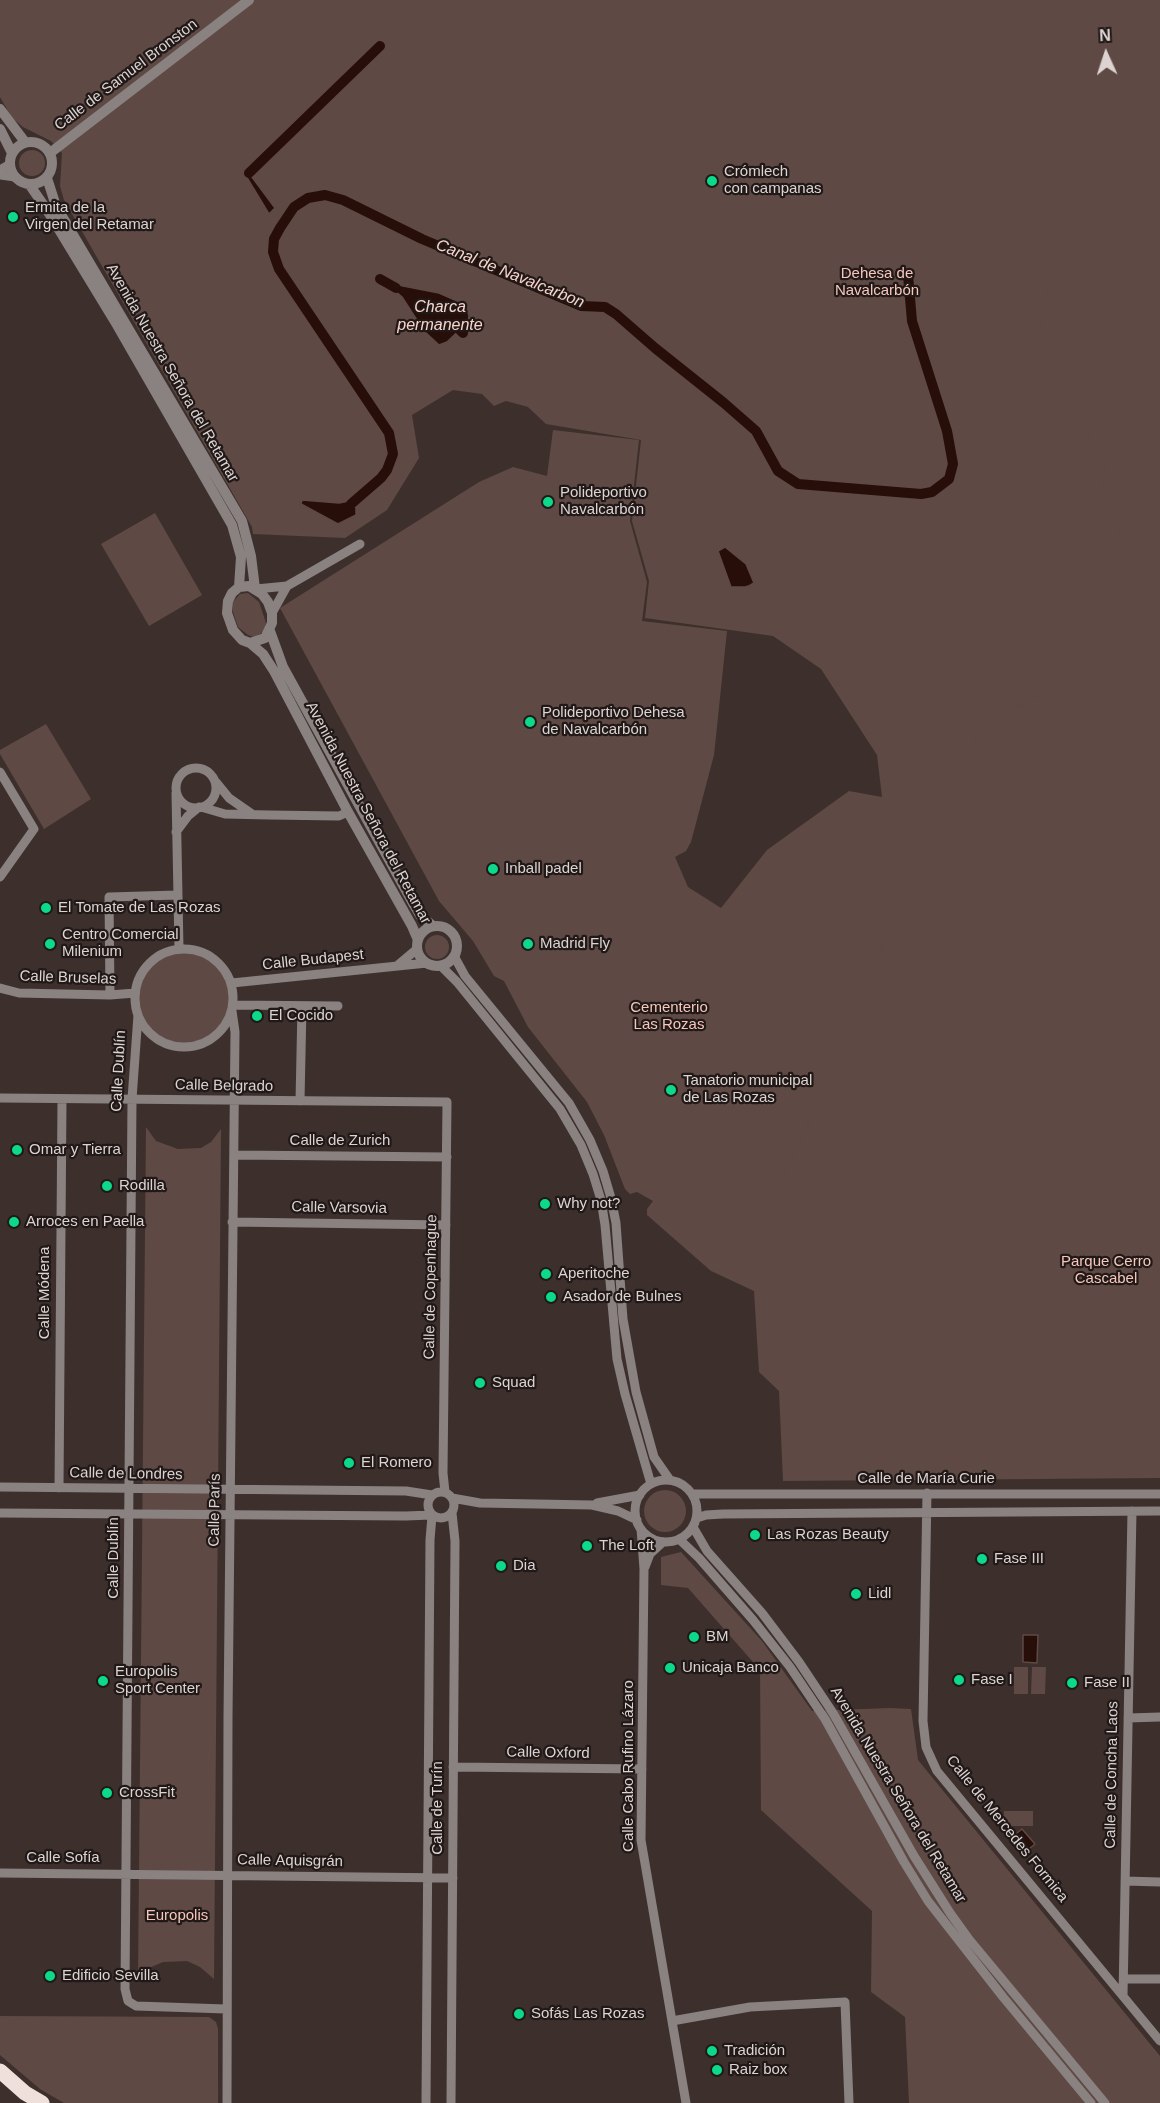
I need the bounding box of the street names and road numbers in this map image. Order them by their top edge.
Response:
street label: Calle de Samuel Bronston [51,15,201,135]
street label: Avenida Nuestra Señora del Retamar [102,261,242,485]
street label: Avenida Nuestra Señora del Retamar [302,699,434,927]
street label: Calle Budapest [261,946,365,974]
street label: Calle Bruselas [19,967,117,989]
street label: Calle Dublín [108,1030,130,1112]
street label: Calle Belgrado [175,1076,273,1096]
street label: Calle de Zurich [290,1132,390,1150]
street label: Calle Varsovia [291,1198,387,1218]
street label: Calle de Copenhague [421,1214,441,1360]
street label: Calle Módena [36,1247,54,1339]
street label: Calle de Londres [69,1464,183,1484]
street label: Calle de María Curie [857,1470,995,1488]
street label: Calle París [205,1473,225,1547]
street label: Calle Dublín [105,1517,123,1599]
street label: Calle Cabo Rufino Lázaro [620,1680,638,1852]
street label: Avenida Nuestra Señora del Retamar [826,1684,970,1906]
street label: Calle de Concha Laos [1102,1701,1122,1849]
street label: Calle Oxford [506,1743,590,1763]
street label: Calle de Mercedes Formica [942,1752,1072,1906]
street label: Calle de Turín [429,1761,447,1855]
street label: Calle Sofía [26,1849,100,1867]
street label: Calle Aquisgrán [237,1851,343,1871]

